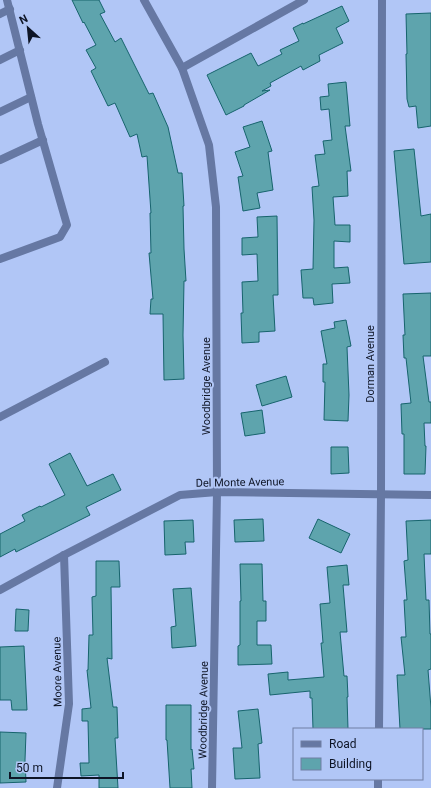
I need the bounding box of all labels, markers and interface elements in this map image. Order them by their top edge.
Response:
north arrow [8,8,48,48]
text: N [17,12,30,27]
street label: Dorman Avenue [364,325,377,403]
street label: Woodbridge Avenue [200,337,213,435]
street label: Del Monte Avenue [196,475,285,490]
street label: Moore Avenue [50,637,65,707]
street label: Woodbridge Avenue [196,661,211,759]
legend [293,728,423,780]
text: Road [329,737,357,751]
scale bar [10,754,123,780]
text: Building [329,757,372,771]
text: 50 m [16,761,43,775]

